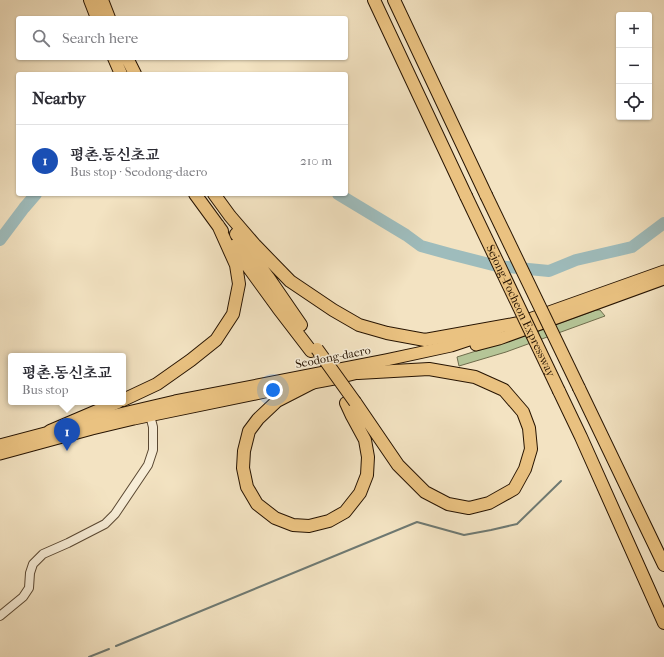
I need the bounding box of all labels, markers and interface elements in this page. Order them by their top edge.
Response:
map controls [616,12,652,120]
button: + [616,12,652,48]
search box [16,16,348,60]
icon: search [30,27,52,49]
text: Search here [62,29,138,47]
button: − [616,48,652,84]
button: locate [616,84,652,120]
text: Nearby [32,88,86,108]
text: 평촌.동신초교 [70,146,160,164]
text: 1 [43,153,47,168]
text: 210 m [300,153,332,168]
text: Bus stop · Seodong-daero [70,164,207,179]
street label: Sejong-Pocheon Expressway [483,242,558,379]
street label: Seodong-daero [294,343,372,371]
popup [8,353,126,405]
text: 평촌.동신초교 [22,364,112,382]
your location [263,380,283,400]
text: Bus stop [22,382,69,397]
pin: 1 [54,418,80,451]

